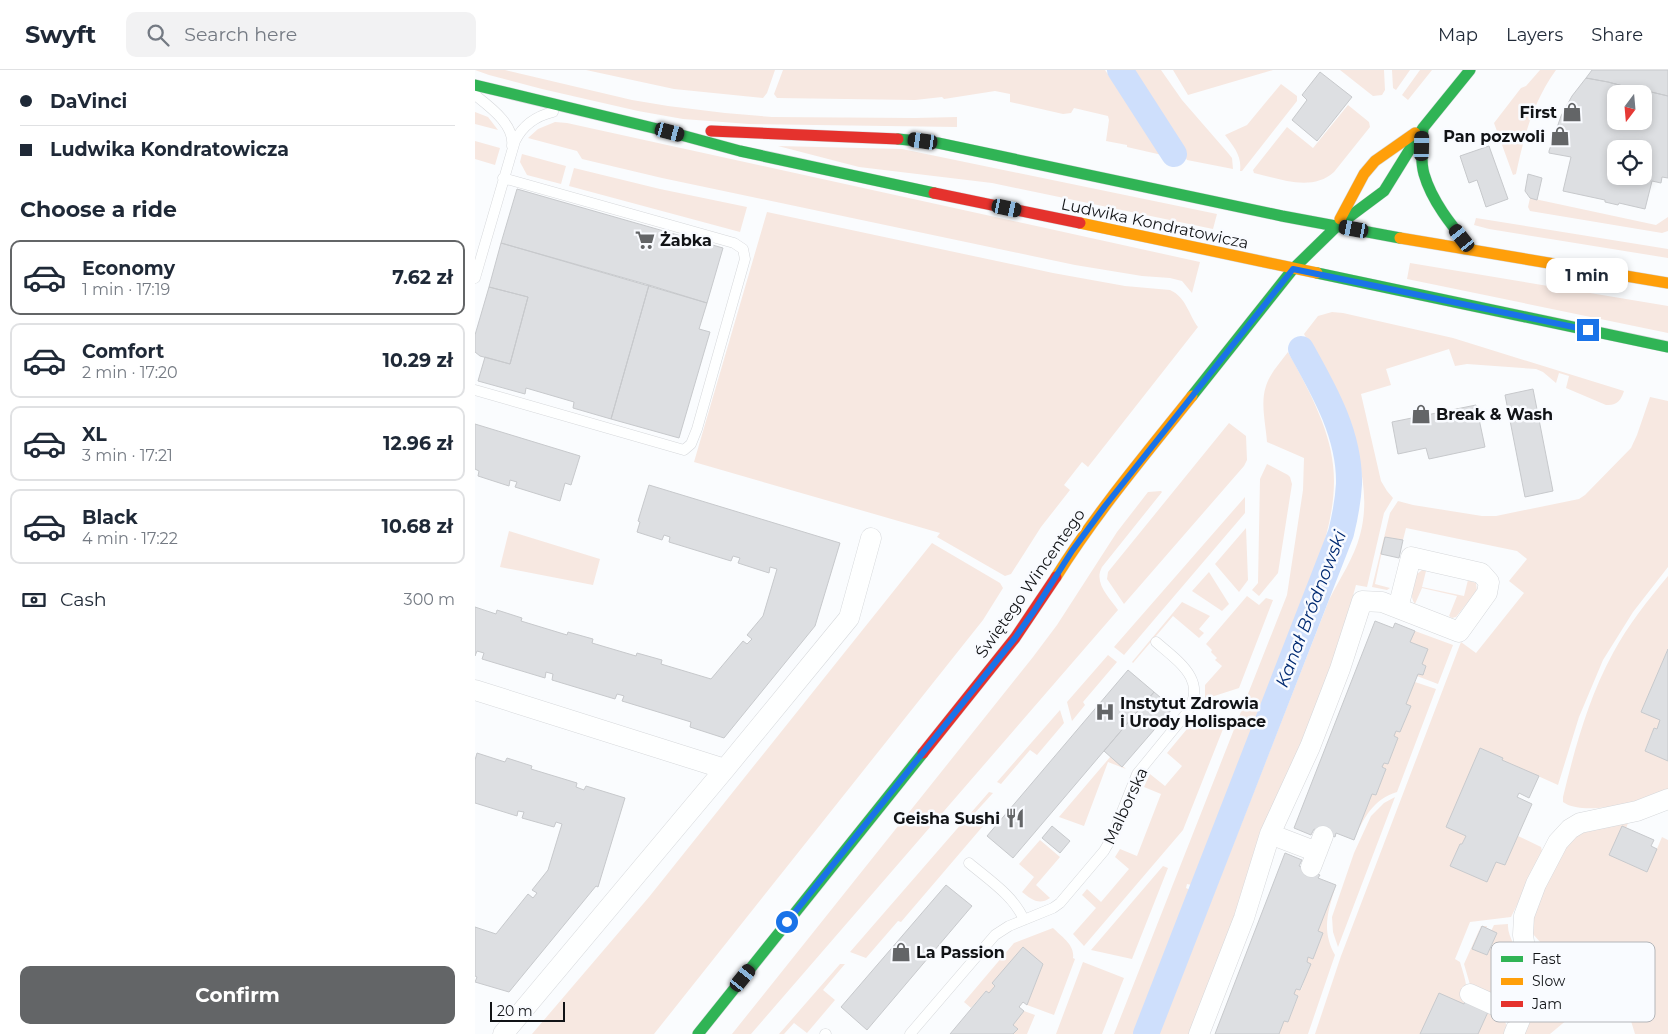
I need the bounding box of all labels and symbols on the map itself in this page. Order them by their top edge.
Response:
north arrow [1607,85,1653,130]
shop icon: First [1561,101,1583,123]
place label: First [1520,103,1557,122]
car [653,121,686,143]
shop icon: Pan pozwoli [1549,125,1571,147]
place label: Pan pozwoli [1443,127,1545,146]
car [907,131,938,151]
car [1414,131,1429,161]
street label: Ludwika Kondratowicza [1059,194,1250,253]
car [990,198,1023,218]
car [1337,219,1370,239]
car [1446,222,1477,254]
supermarket icon: Żabka [634,229,656,251]
place label: Żabka [660,231,712,250]
callout: 1 min [1547,258,1629,292]
route end [1577,319,1599,341]
shop icon: Break & Wash [1410,403,1432,425]
place label: Break & Wash [1436,405,1553,424]
street label: Świętego Wincentego [972,505,1089,661]
water label: Kanał Bródnowski [1271,527,1351,691]
place label: Instytut Zdrowia i Urody Holispace [1120,694,1266,731]
hospital icon: Instytut Zdrowia i Urody Holispace [1094,701,1116,723]
street label: Malborska [1099,765,1152,848]
restaurant icon: Geisha Sushi [1004,807,1026,829]
place label: Geisha Sushi [893,809,1000,828]
route start [776,911,798,933]
shop icon: La Passion [890,941,912,963]
legend [1491,942,1655,1022]
place label: La Passion [916,943,1005,962]
text: Fast [1532,950,1562,968]
car [727,962,758,994]
text: Slow [1532,972,1566,990]
text: Jam [1531,995,1562,1013]
scale bar [490,999,565,1022]

